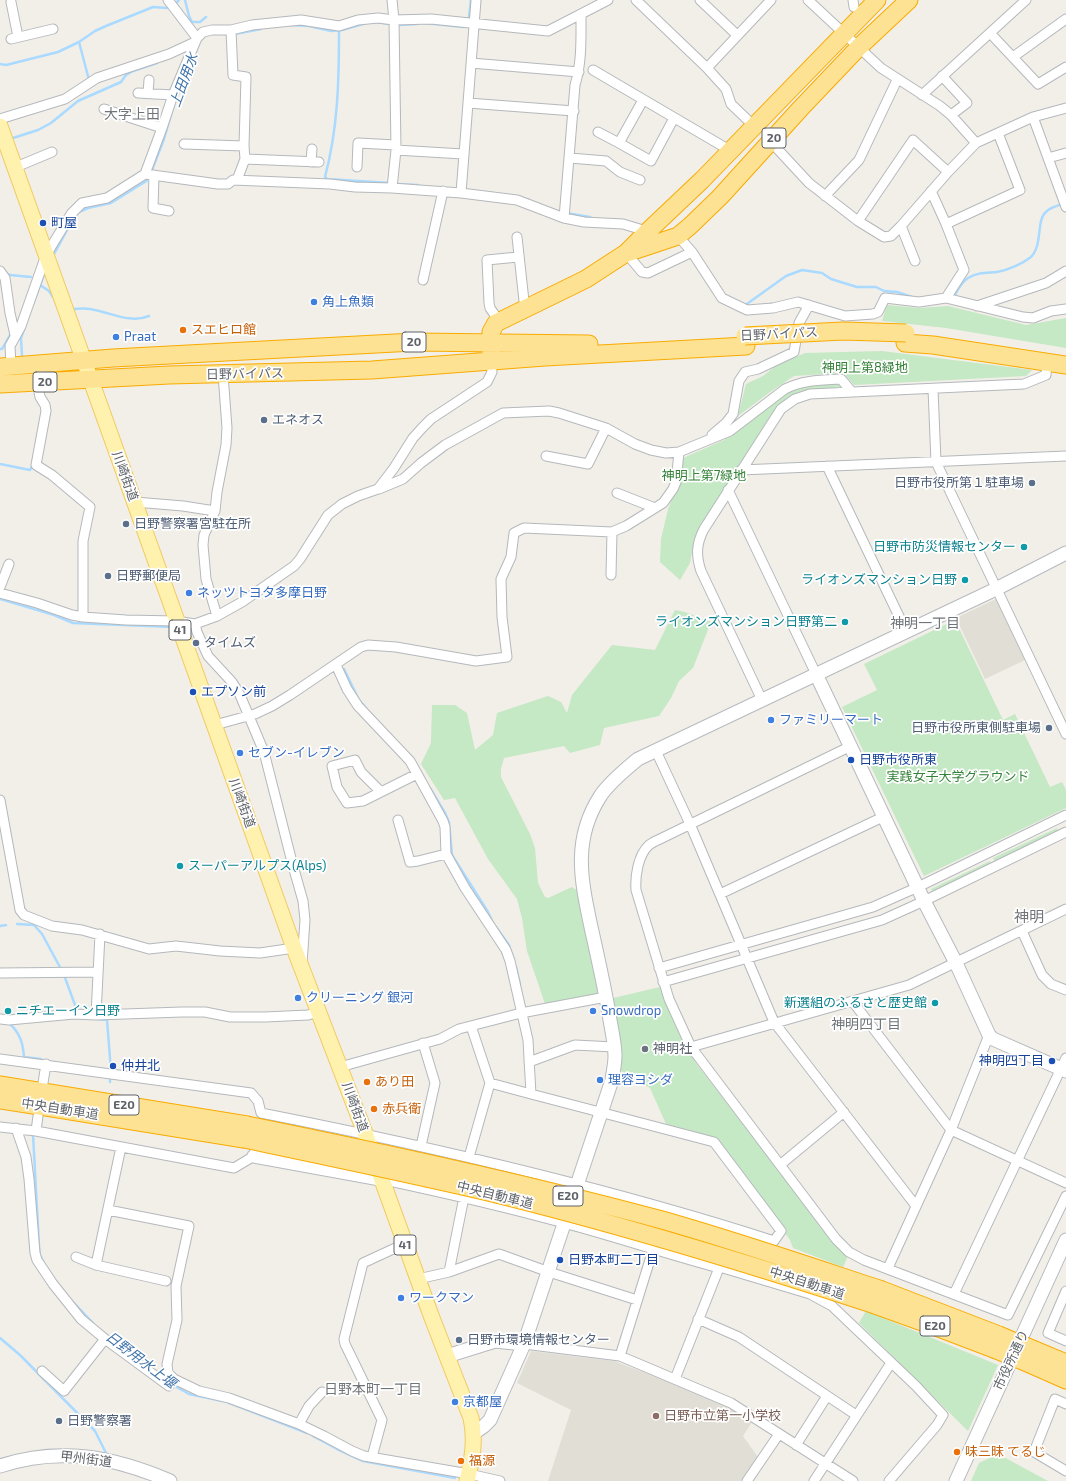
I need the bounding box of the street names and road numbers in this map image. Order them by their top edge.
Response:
road number: 20 [762,128,786,148]
street label: 日野バイパス [740,324,818,344]
road number: 20 [402,332,426,352]
street label: 日野バイパス [206,366,284,382]
road number: 20 [33,372,57,392]
street label: 川崎街道 [109,449,141,503]
road number: 41 [169,620,191,640]
street label: 川崎街道 [226,776,258,830]
street label: 川崎街道 [339,1080,371,1134]
street label: 中央自動車道 [20,1095,100,1123]
road number: E20 [109,1095,139,1115]
street label: 中央自動車道 [455,1178,535,1212]
road number: E20 [553,1186,583,1206]
road number: 41 [394,1235,416,1255]
street label: 中央自動車道 [767,1264,847,1302]
road number: E20 [920,1316,950,1336]
street label: 市役所通り [990,1327,1032,1393]
street label: 甲州街道 [59,1448,113,1470]

